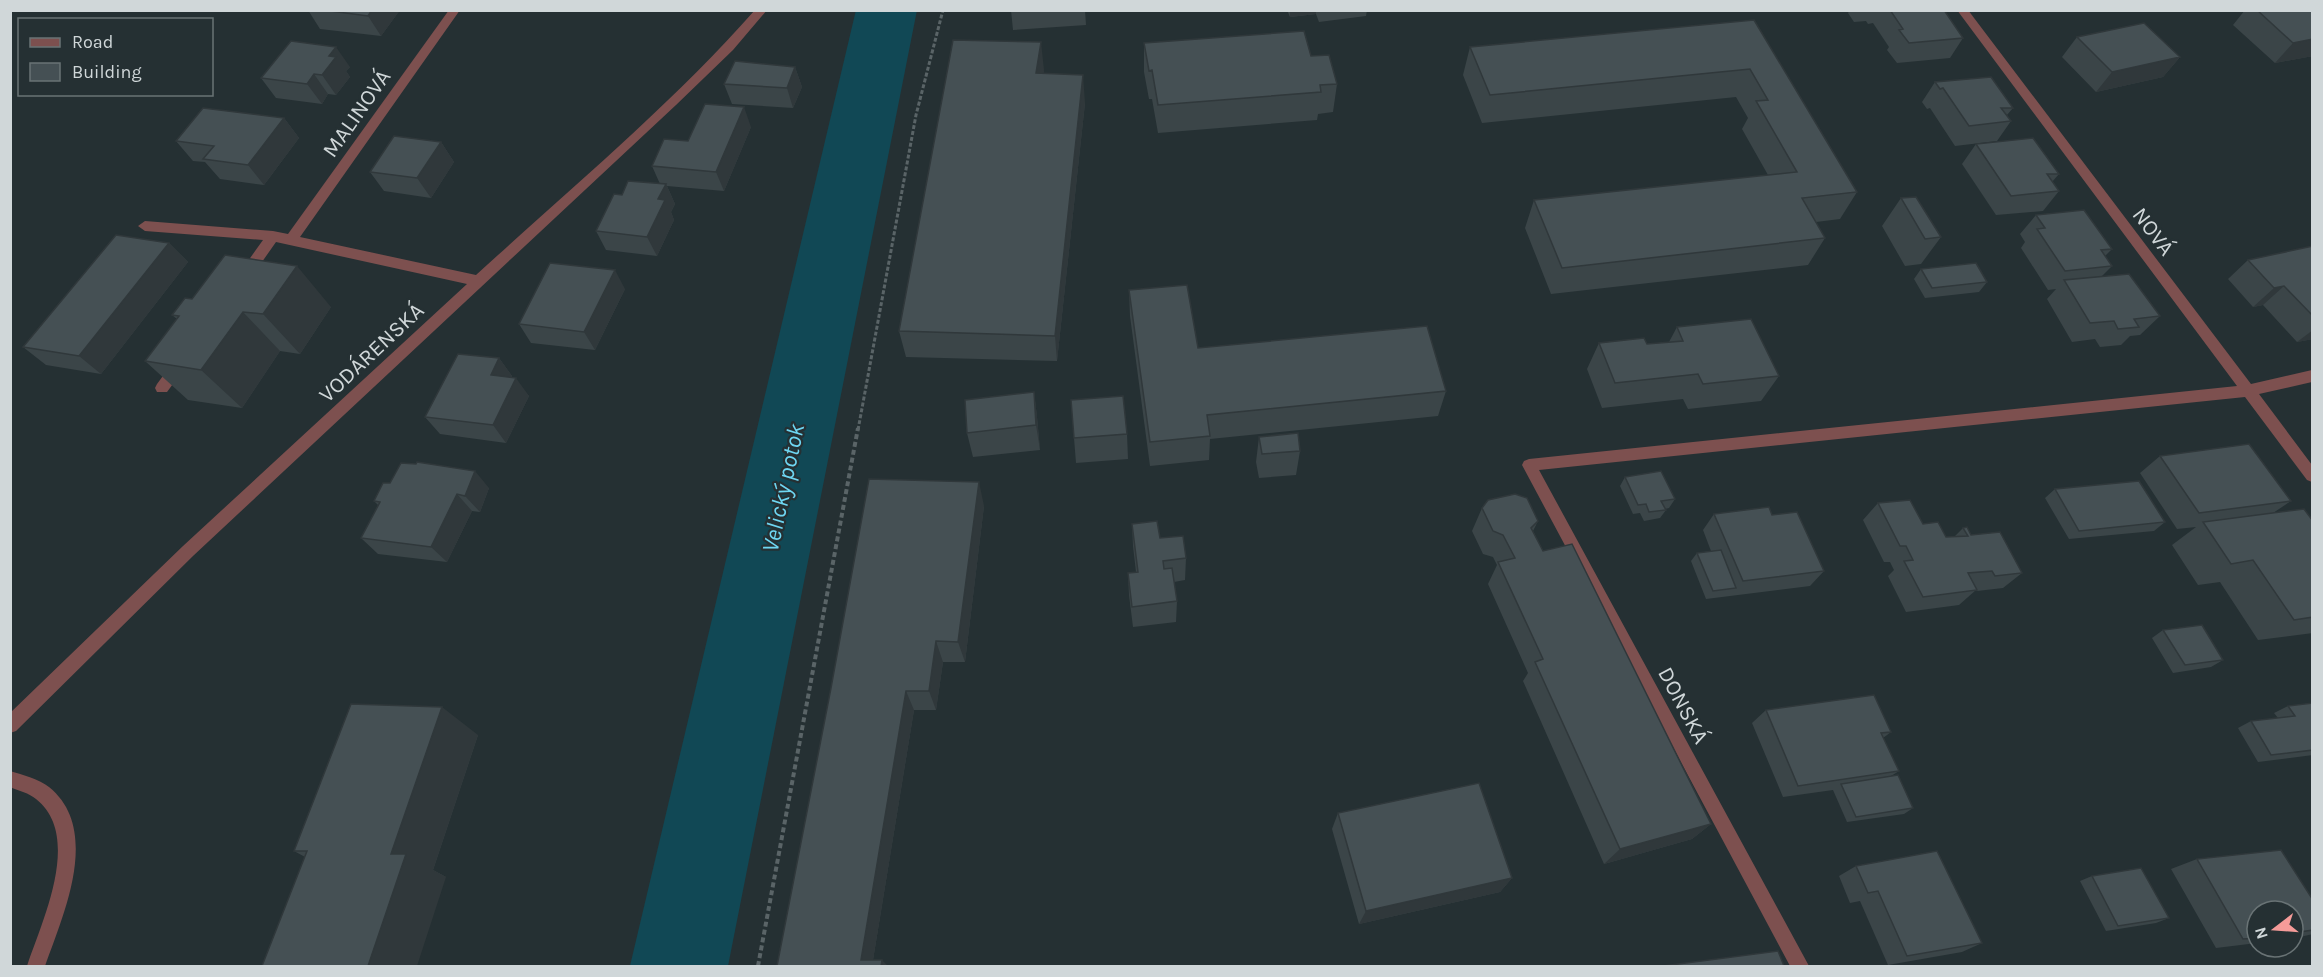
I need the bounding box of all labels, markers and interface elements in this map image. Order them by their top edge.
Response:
legend [18,18,213,96]
text: Road [72,31,113,53]
text: Building [72,61,142,83]
street label: MALINOVÁ [316,64,397,162]
street label: NOVÁ [2127,202,2181,261]
street label: VODÁRENSKÁ [313,297,430,408]
water label: Velický potok [756,421,810,555]
street label: DONSKÁ [1652,662,1715,749]
north arrow [2245,899,2305,959]
text: N [2250,925,2272,942]

